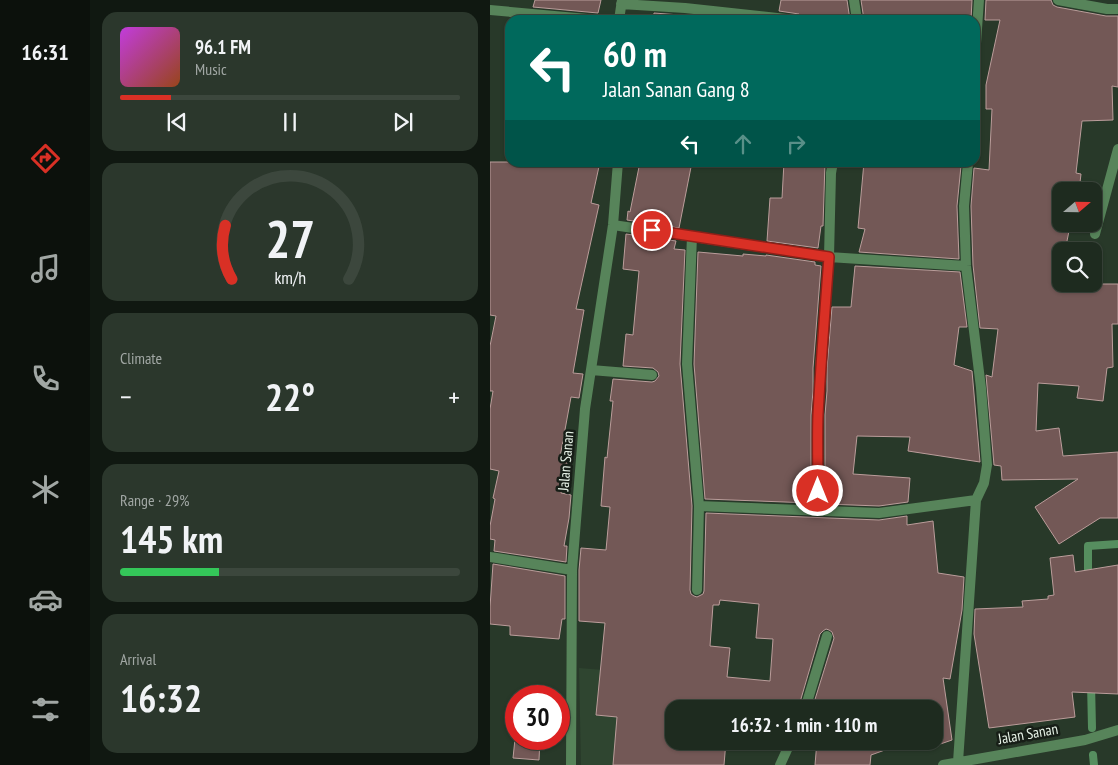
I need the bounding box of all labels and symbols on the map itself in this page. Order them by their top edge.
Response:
north arrow [1052,182,1102,232]
pin [631,209,673,251]
street label: Jalan Sanan [553,430,578,493]
position arrow [791,464,843,516]
speed limit sign: 30 [505,685,570,750]
street label: Jalan Sanan [996,719,1059,748]

